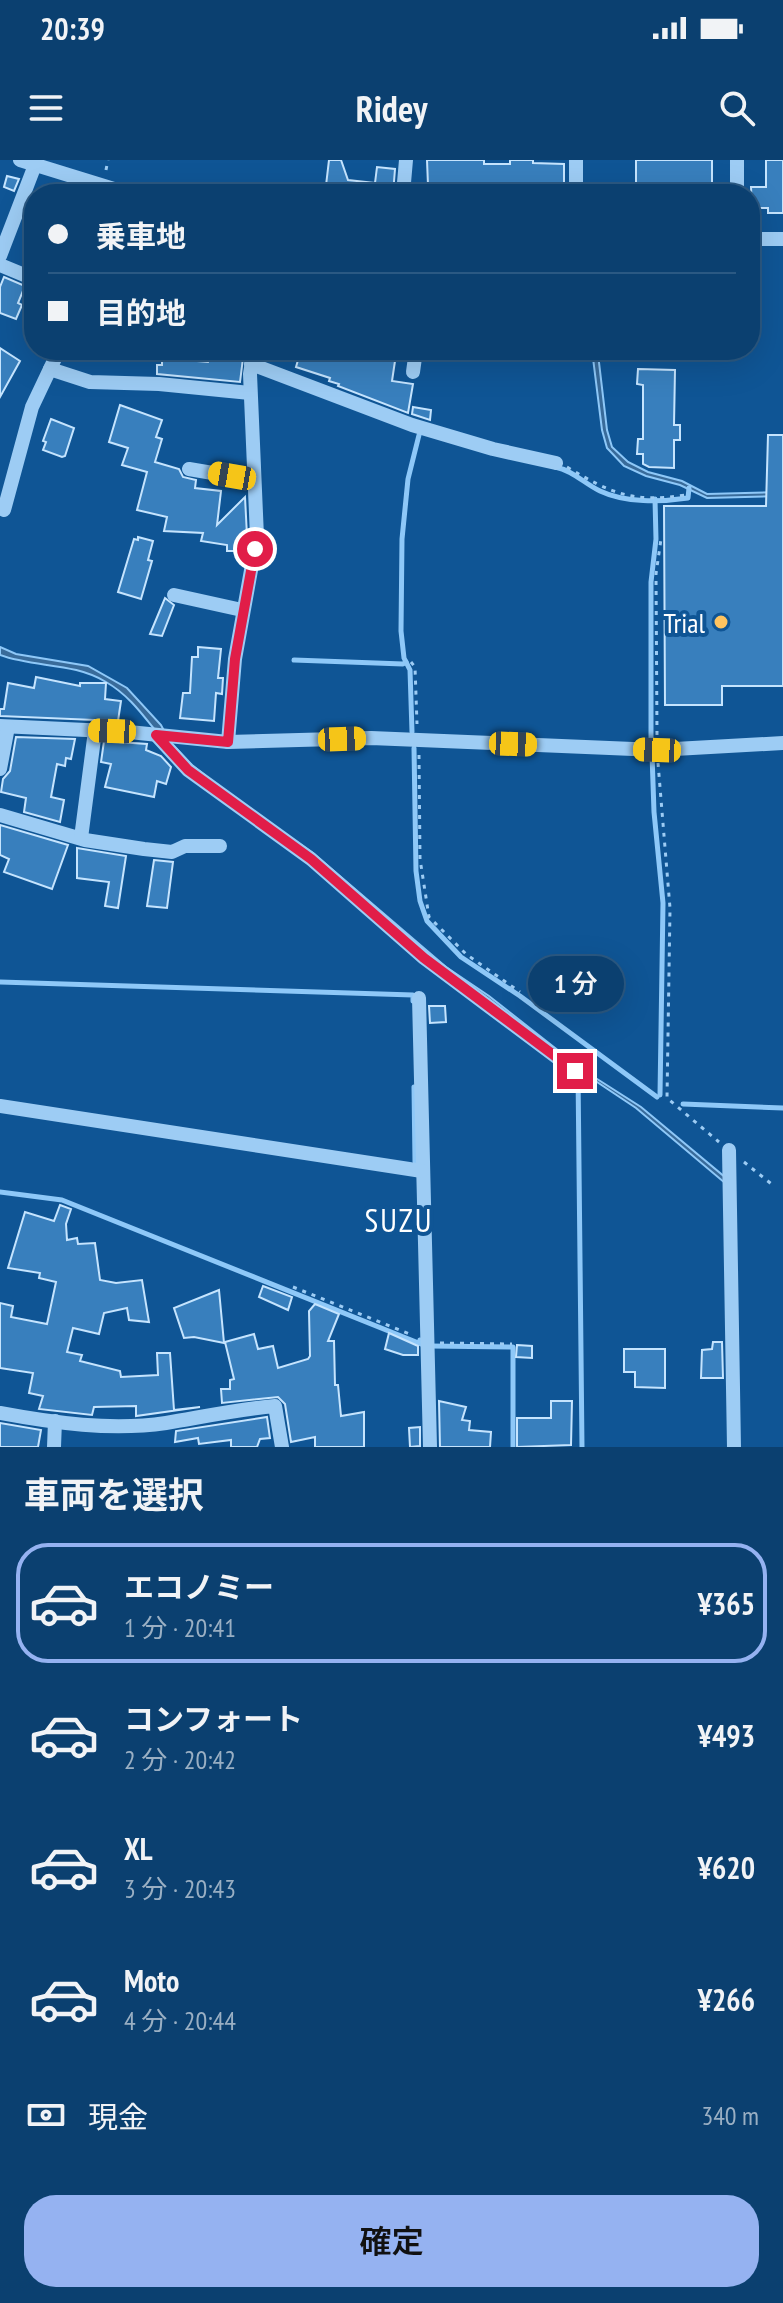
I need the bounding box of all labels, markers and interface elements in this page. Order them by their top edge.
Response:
text: 20:39 [40,9,105,48]
text: Ridey [356,85,427,132]
icon: menu [24,86,68,130]
icon: search [715,86,759,130]
text: 乗車地 [96,216,186,255]
text: 目的地 [96,293,186,332]
car [206,460,258,492]
route start [237,531,273,567]
place label: Trial [663,604,705,641]
marker: Trial [712,613,730,631]
car [88,718,136,744]
car [318,726,366,752]
car [489,731,537,757]
car [633,737,681,763]
callout: 1 分 [527,955,623,1011]
text: 1 分 [554,967,598,1000]
route end [557,1053,593,1089]
district label: SUZU [364,1199,434,1241]
text: 車両を選択 [24,1471,204,1518]
icon: car [28,1567,100,1639]
text: エコノミー [124,1567,274,1606]
text: ¥365 [698,1584,755,1623]
text: 1 分 · 20:41 [124,1611,236,1644]
icon: car [28,1699,100,1771]
text: コンフォート [124,1699,303,1738]
text: ¥493 [698,1716,755,1755]
text: 2 分 · 20:42 [124,1743,236,1776]
text: XL [124,1829,153,1868]
icon: car [28,1831,100,1903]
text: ¥620 [698,1848,755,1887]
text: 3 分 · 20:43 [124,1872,236,1905]
text: Moto [124,1961,179,2000]
icon: car [28,1963,100,2035]
text: ¥266 [698,1980,755,2019]
text: 4 分 · 20:44 [124,2004,236,2037]
icon: cash [24,2093,68,2137]
text: 現金 [88,2097,148,2136]
text: 340 m [701,2099,759,2132]
button: 確定 [24,2195,759,2287]

